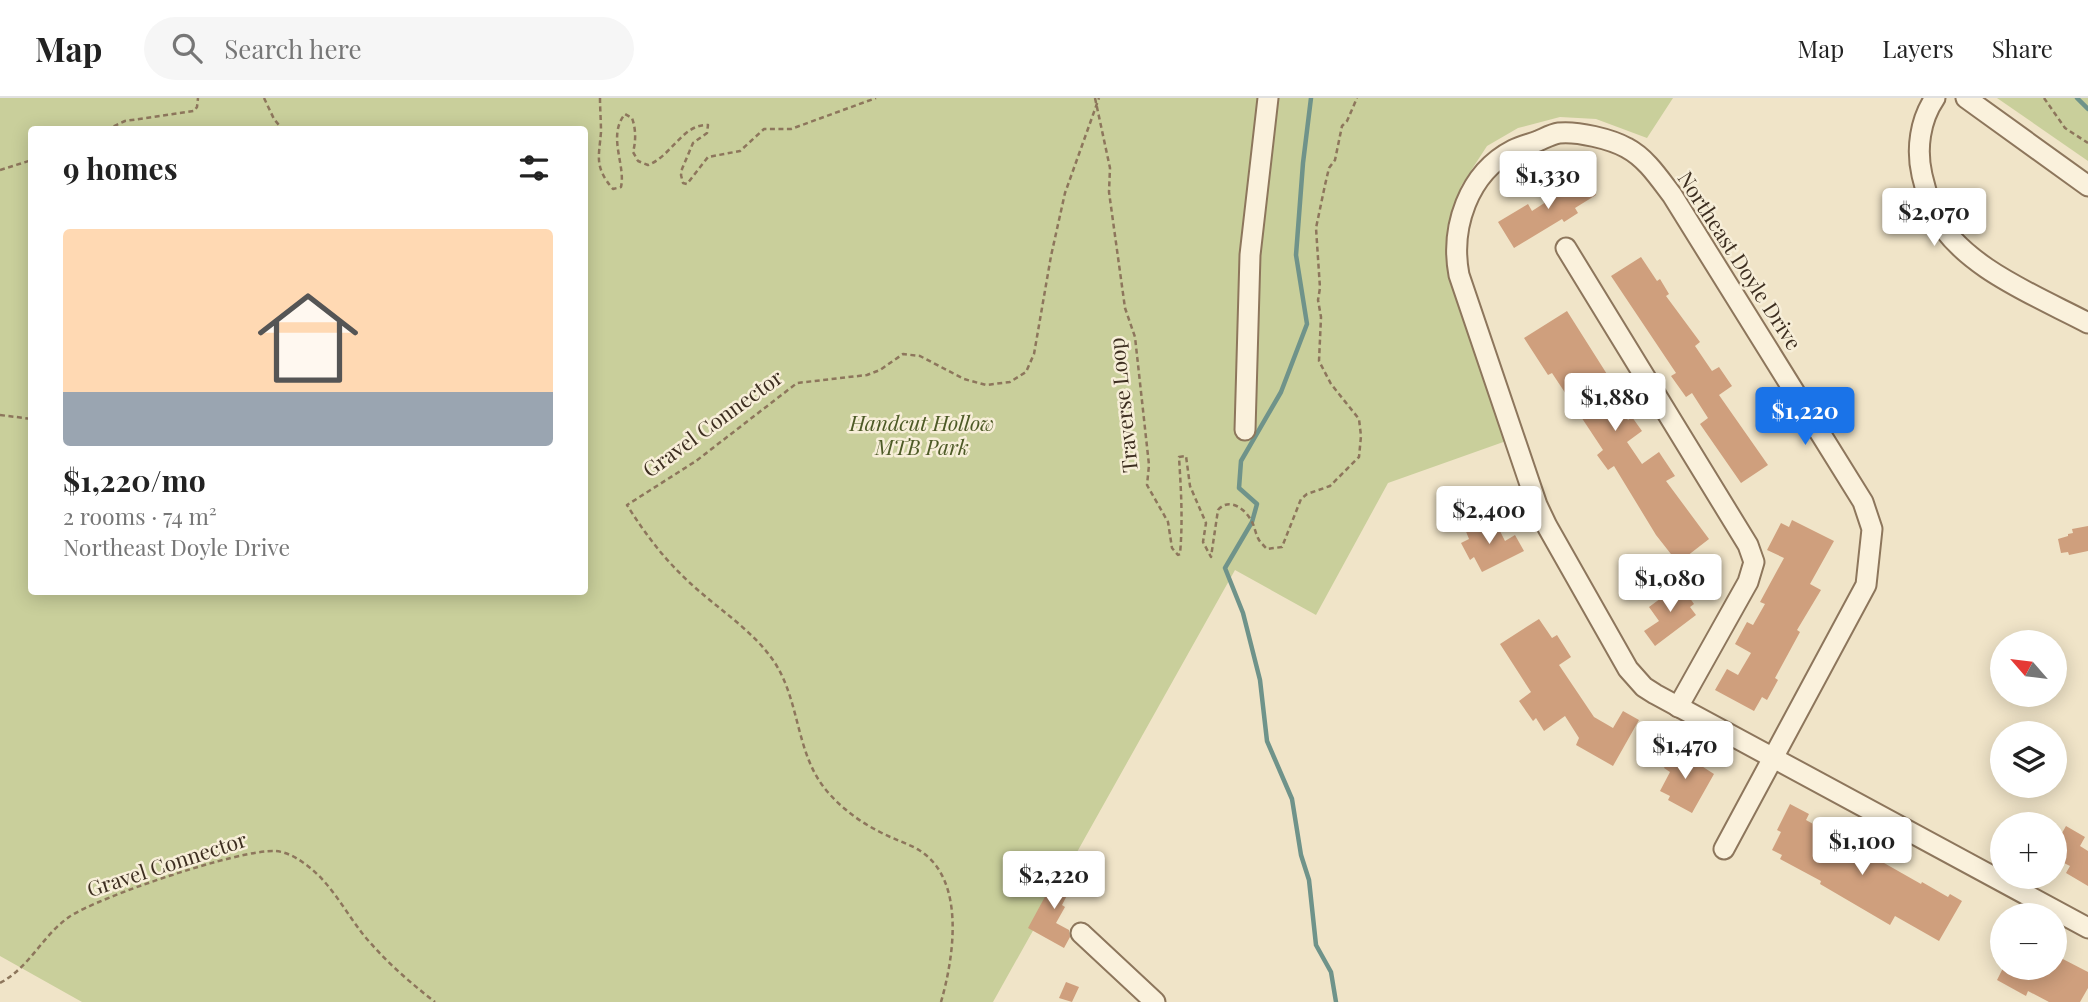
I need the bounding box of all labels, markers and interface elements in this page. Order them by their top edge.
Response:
search box [144,17,634,80]
text: Map [35,26,102,70]
icon: search [168,29,206,67]
text: Search here [224,31,362,66]
text: Map [1798,32,1844,64]
text: Layers [1882,32,1954,64]
text: Share [1992,32,2053,64]
text: 9 homes [63,148,178,188]
icon: filters [515,149,553,187]
pin: $1,330 [1491,152,1605,211]
text: $1,330 [1516,158,1580,189]
street label: Northeast Doyle Drive [1672,165,1809,355]
pin: $2,070 [1877,188,1991,248]
text: $2,070 [1898,195,1970,226]
icon: home [245,275,371,401]
street label: Traverse Loop [1101,336,1143,474]
street label: Gravel Connector [636,362,788,483]
pin: $1,880 [1558,374,1672,433]
text: $1,880 [1581,380,1649,411]
pin: $1,220 [1748,388,1862,447]
text: $1,220 [1771,394,1839,425]
park label: Handcut Hollow MTB Park [848,408,995,460]
text: $1,220/mo [63,460,206,500]
pin: $2,400 [1432,486,1546,546]
text: $2,400 [1452,493,1526,524]
text: 2 rooms · 74 m² [63,500,217,531]
text: Northeast Doyle Drive [63,531,290,562]
pin: $1,080 [1613,554,1727,614]
text: $1,080 [1635,561,1705,592]
north arrow [1990,630,2067,707]
map controls [1990,630,2067,980]
button: layers [1990,721,2067,798]
pin: $1,470 [1628,722,1742,781]
text: $1,470 [1652,728,1718,759]
button: + [1990,812,2067,889]
pin: $1,100 [1805,818,1919,877]
street label: Gravel Connector [83,824,251,902]
text: $1,100 [1829,824,1895,855]
pin: $2,220 [997,852,1111,911]
text: $2,220 [1019,858,1089,889]
button: − [1990,903,2067,980]

